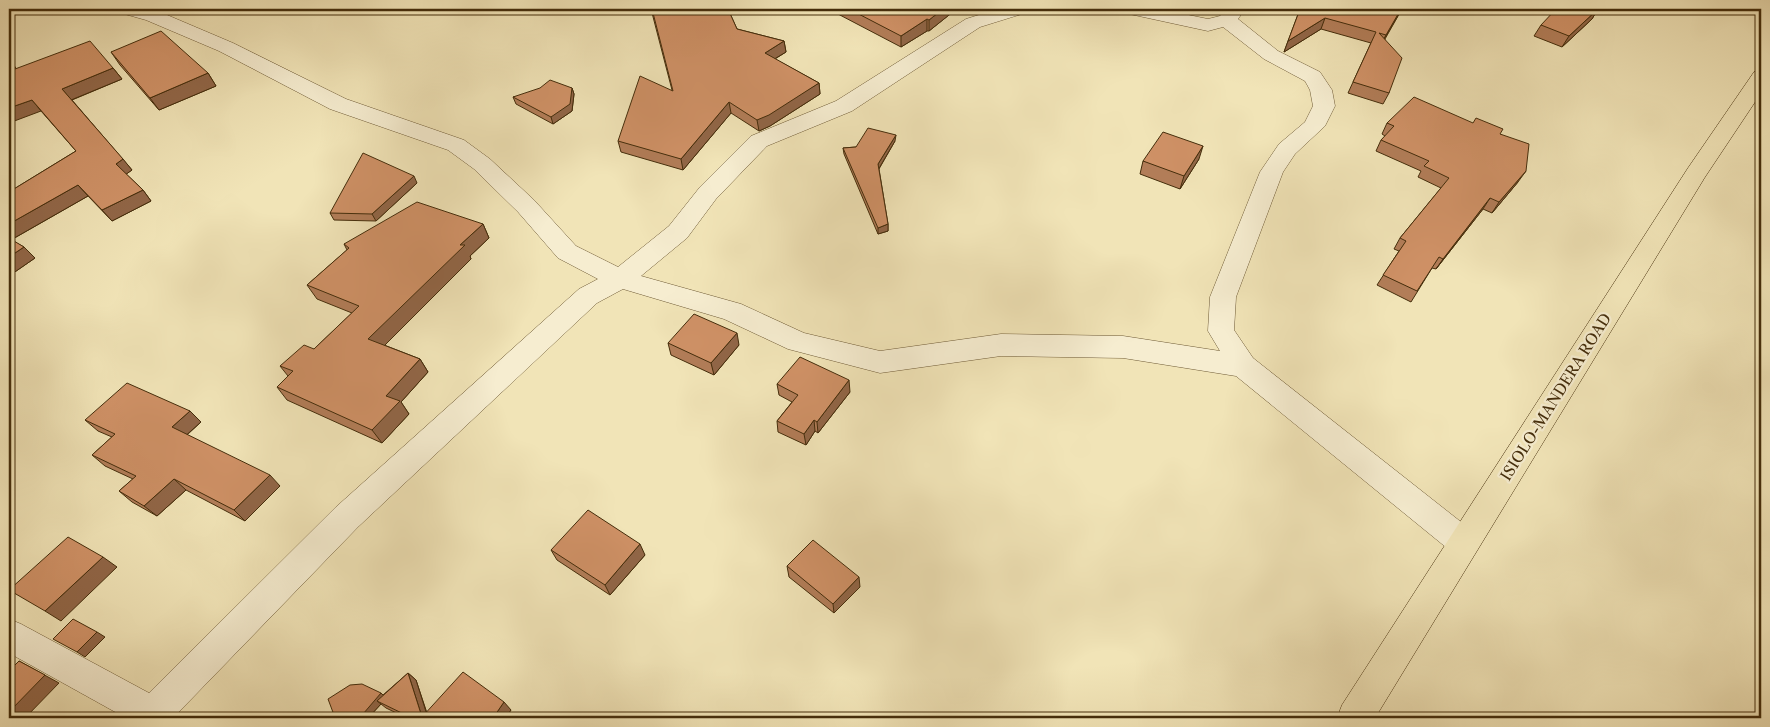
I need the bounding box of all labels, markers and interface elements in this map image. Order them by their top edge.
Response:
street label: ISIOLO-MANDERA ROAD [1496,309,1615,484]

